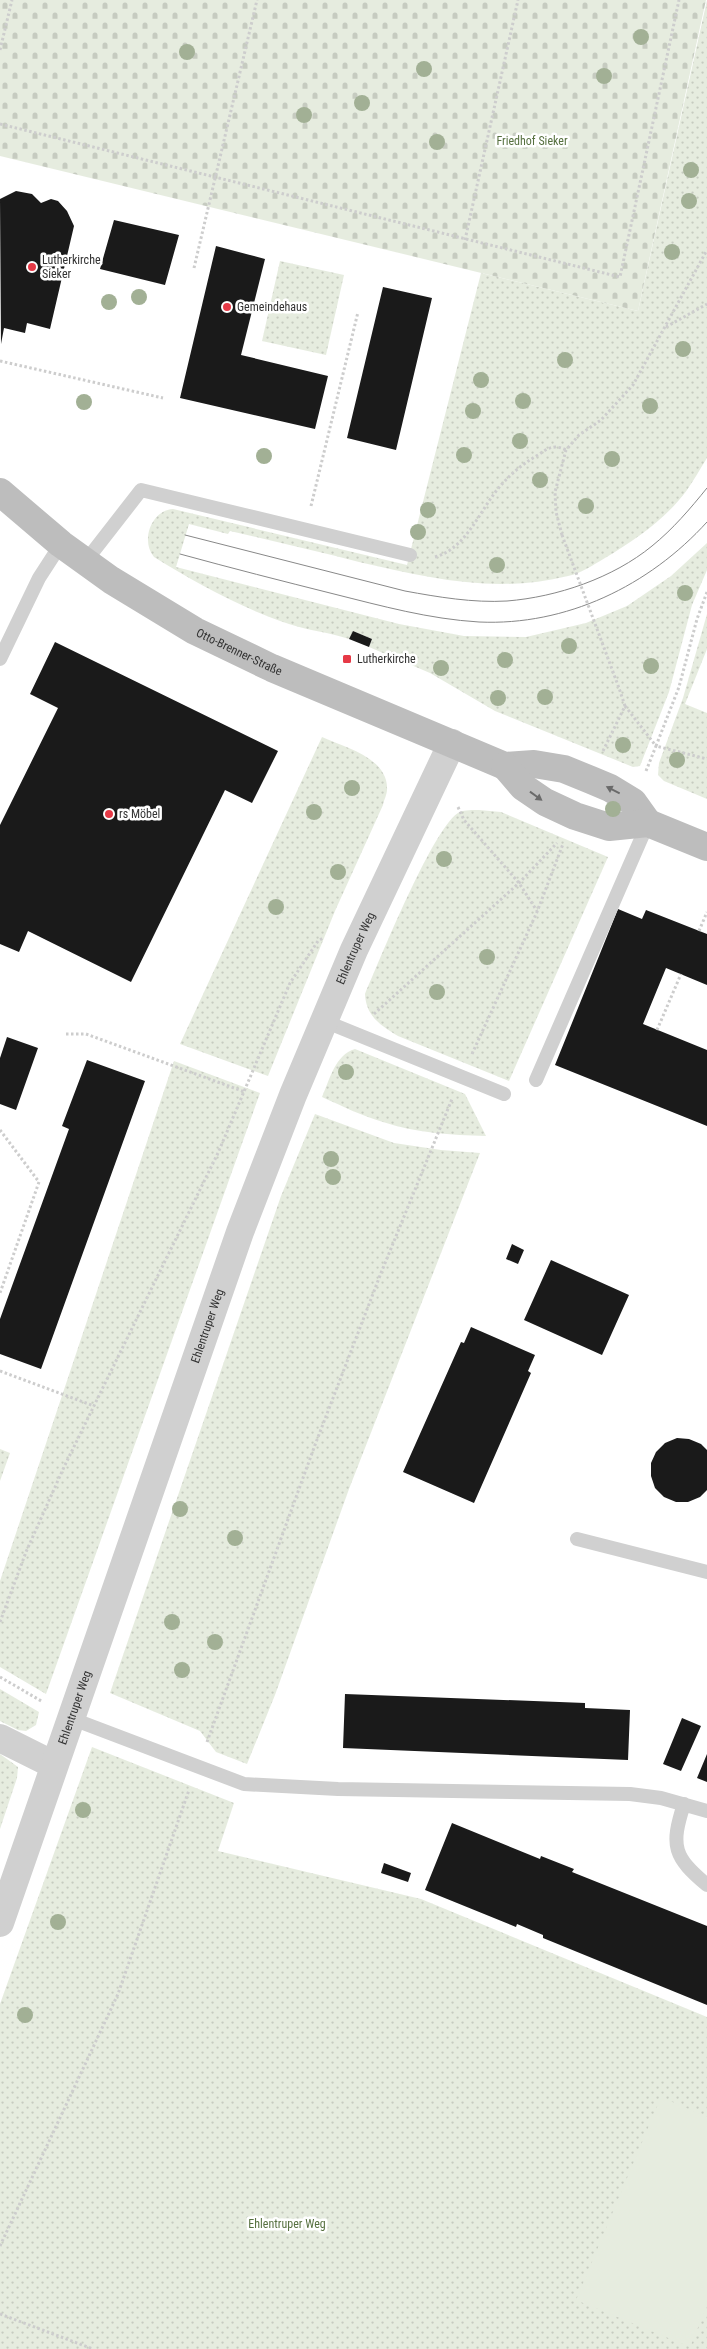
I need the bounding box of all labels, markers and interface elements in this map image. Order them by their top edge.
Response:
park label: Friedhof Sieker [496,134,568,148]
place label: Lutherkirche Sieker [42,253,101,281]
marker: Lutherkirche Sieker [26,261,38,273]
place label: Gemeindehaus [237,300,307,314]
marker: Gemeindehaus [221,301,233,313]
street label: Otto-Brenner-Straße [194,626,285,679]
place label: Lutherkirche [357,652,416,666]
marker: Lutherkirche [341,653,353,665]
one-way arrow [606,786,621,794]
one-way arrow [529,791,543,801]
place label: rs Möbel [119,807,160,821]
marker: rs Möbel [103,808,115,820]
street label: Ehlentruper Weg [333,910,378,986]
street label: Ehlentruper Weg [188,1287,227,1365]
street label: Ehlentruper Weg [55,1669,94,1747]
park label: Ehlentruper Weg [248,2217,326,2231]

